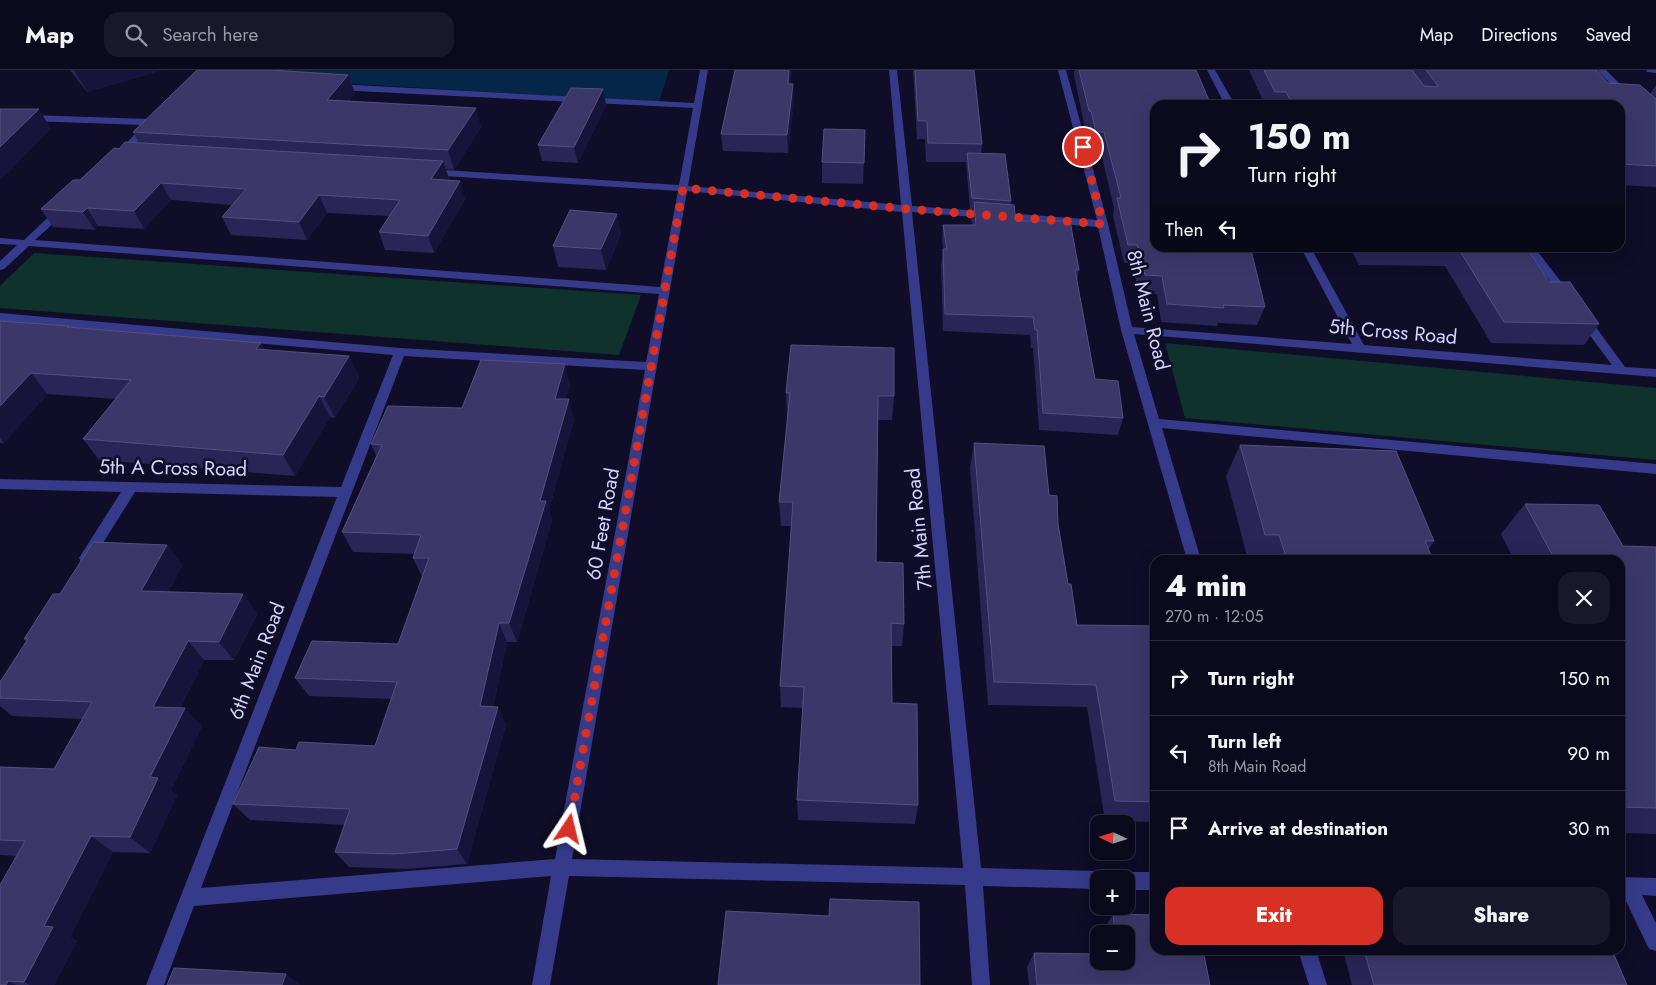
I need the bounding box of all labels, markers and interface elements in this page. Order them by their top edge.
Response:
search box [104,12,454,57]
text: Map [25,17,74,52]
icon: search [122,21,150,49]
text: Search here [162,21,258,48]
text: Map [1420,22,1453,48]
text: Directions [1481,22,1557,48]
text: Saved [1585,22,1631,48]
text: 150 m [1248,112,1351,162]
icon: right [1165,120,1230,185]
pin [1062,126,1104,168]
icon: arrive [1069,133,1097,161]
text: Turn right [1248,158,1336,190]
icon: left [1214,215,1242,243]
text: Then [1165,216,1204,243]
street label: 8th Main Road [1119,247,1177,373]
street label: 5th Cross Road [1327,312,1459,352]
street label: 5th A Cross Road [99,452,247,484]
street label: 60 Feet Road [579,466,627,582]
street label: 7th Main Road [898,467,940,591]
text: 4 min [1165,564,1247,607]
button: close [1558,572,1610,624]
street label: 6th Main Road [221,598,293,724]
text: 270 m · 12:05 [1165,605,1264,628]
icon: right [1165,664,1193,692]
text: Turn right [1208,665,1294,692]
text: 150 m [1559,665,1610,692]
text: Turn left [1208,728,1281,755]
icon: left [1165,739,1193,767]
text: 90 m [1567,740,1610,767]
text: 8th Main Road [1208,755,1306,778]
position arrow [542,802,594,854]
icon: arrive [1165,814,1193,842]
north arrow [1090,815,1135,860]
map controls [1090,815,1135,970]
text: Arrive at destination [1208,815,1388,842]
text: 30 m [1568,815,1610,842]
button: + [1090,870,1135,915]
button: Exit [1165,887,1383,945]
button: Share [1393,887,1610,945]
button: − [1090,925,1135,970]

